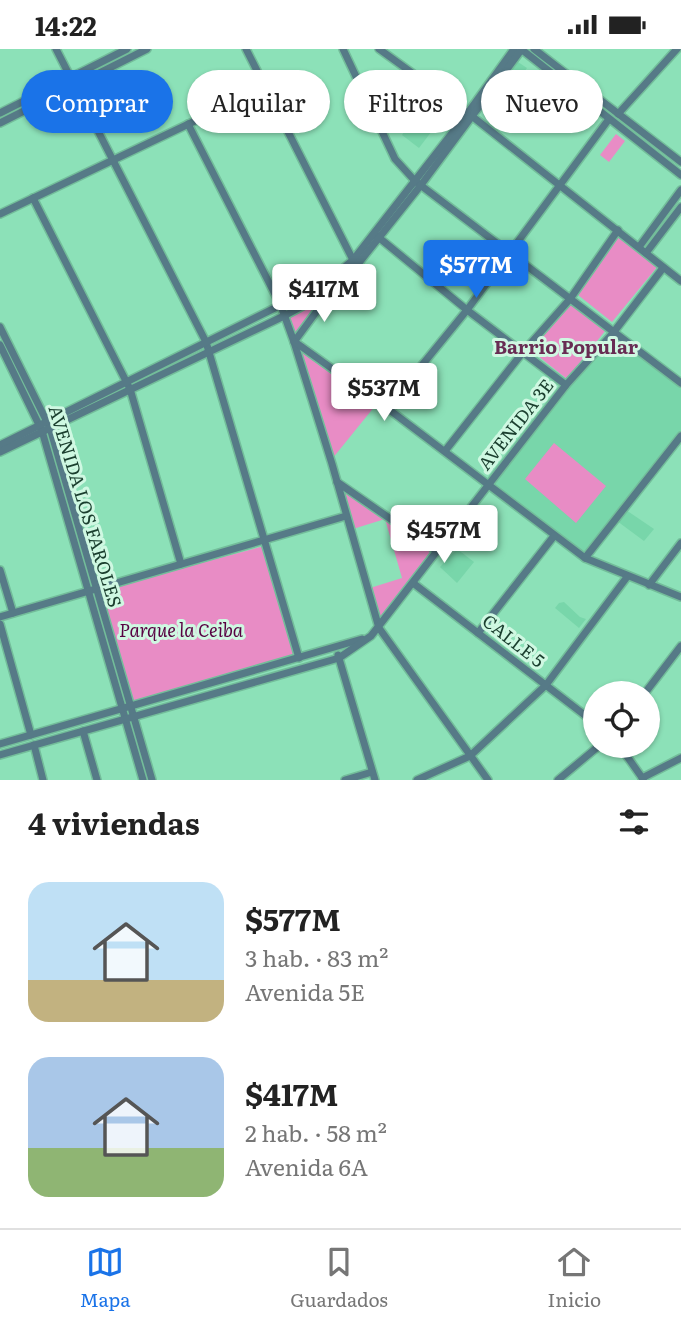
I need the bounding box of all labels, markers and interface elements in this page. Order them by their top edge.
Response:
text: 14:22 [35,5,97,44]
chip: Comprar [21,70,173,133]
chip: Alquilar [187,70,330,133]
chip: Filtros [344,70,467,133]
chip: Nuevo [481,70,603,133]
pin: $577M [427,240,525,300]
text: $577M [439,246,513,280]
pin: $417M [275,265,373,324]
text: $417M [288,270,360,304]
district label: Barrio Popular [494,332,639,360]
pin: $537M [335,363,433,423]
text: $537M [347,369,421,403]
street label: AVENIDA 3E [471,373,559,475]
street label: AVENIDA LOS FAROLES [42,402,130,610]
pin: $457M [395,505,493,565]
text: $457M [407,511,481,545]
street label: CALLE 5 [477,607,551,673]
park label: Parque la Ceiba [119,616,244,643]
map controls [583,681,660,758]
button: locate [583,681,660,758]
text: 4 viviendas [28,800,200,844]
icon: filters [615,803,653,841]
text: $577M [245,896,341,940]
icon: home [84,910,168,994]
text: 3 hab. · 83 m² [245,940,388,974]
text: Avenida 5E [245,974,365,1008]
text: $417M [245,1071,338,1115]
icon: home [84,1085,168,1169]
text: 2 hab. · 58 m² [245,1115,387,1149]
text: Avenida 6A [245,1149,368,1183]
tab: Mapa [80,1243,131,1313]
tab: Guardados [290,1243,388,1313]
tab: Inicio [548,1243,601,1313]

